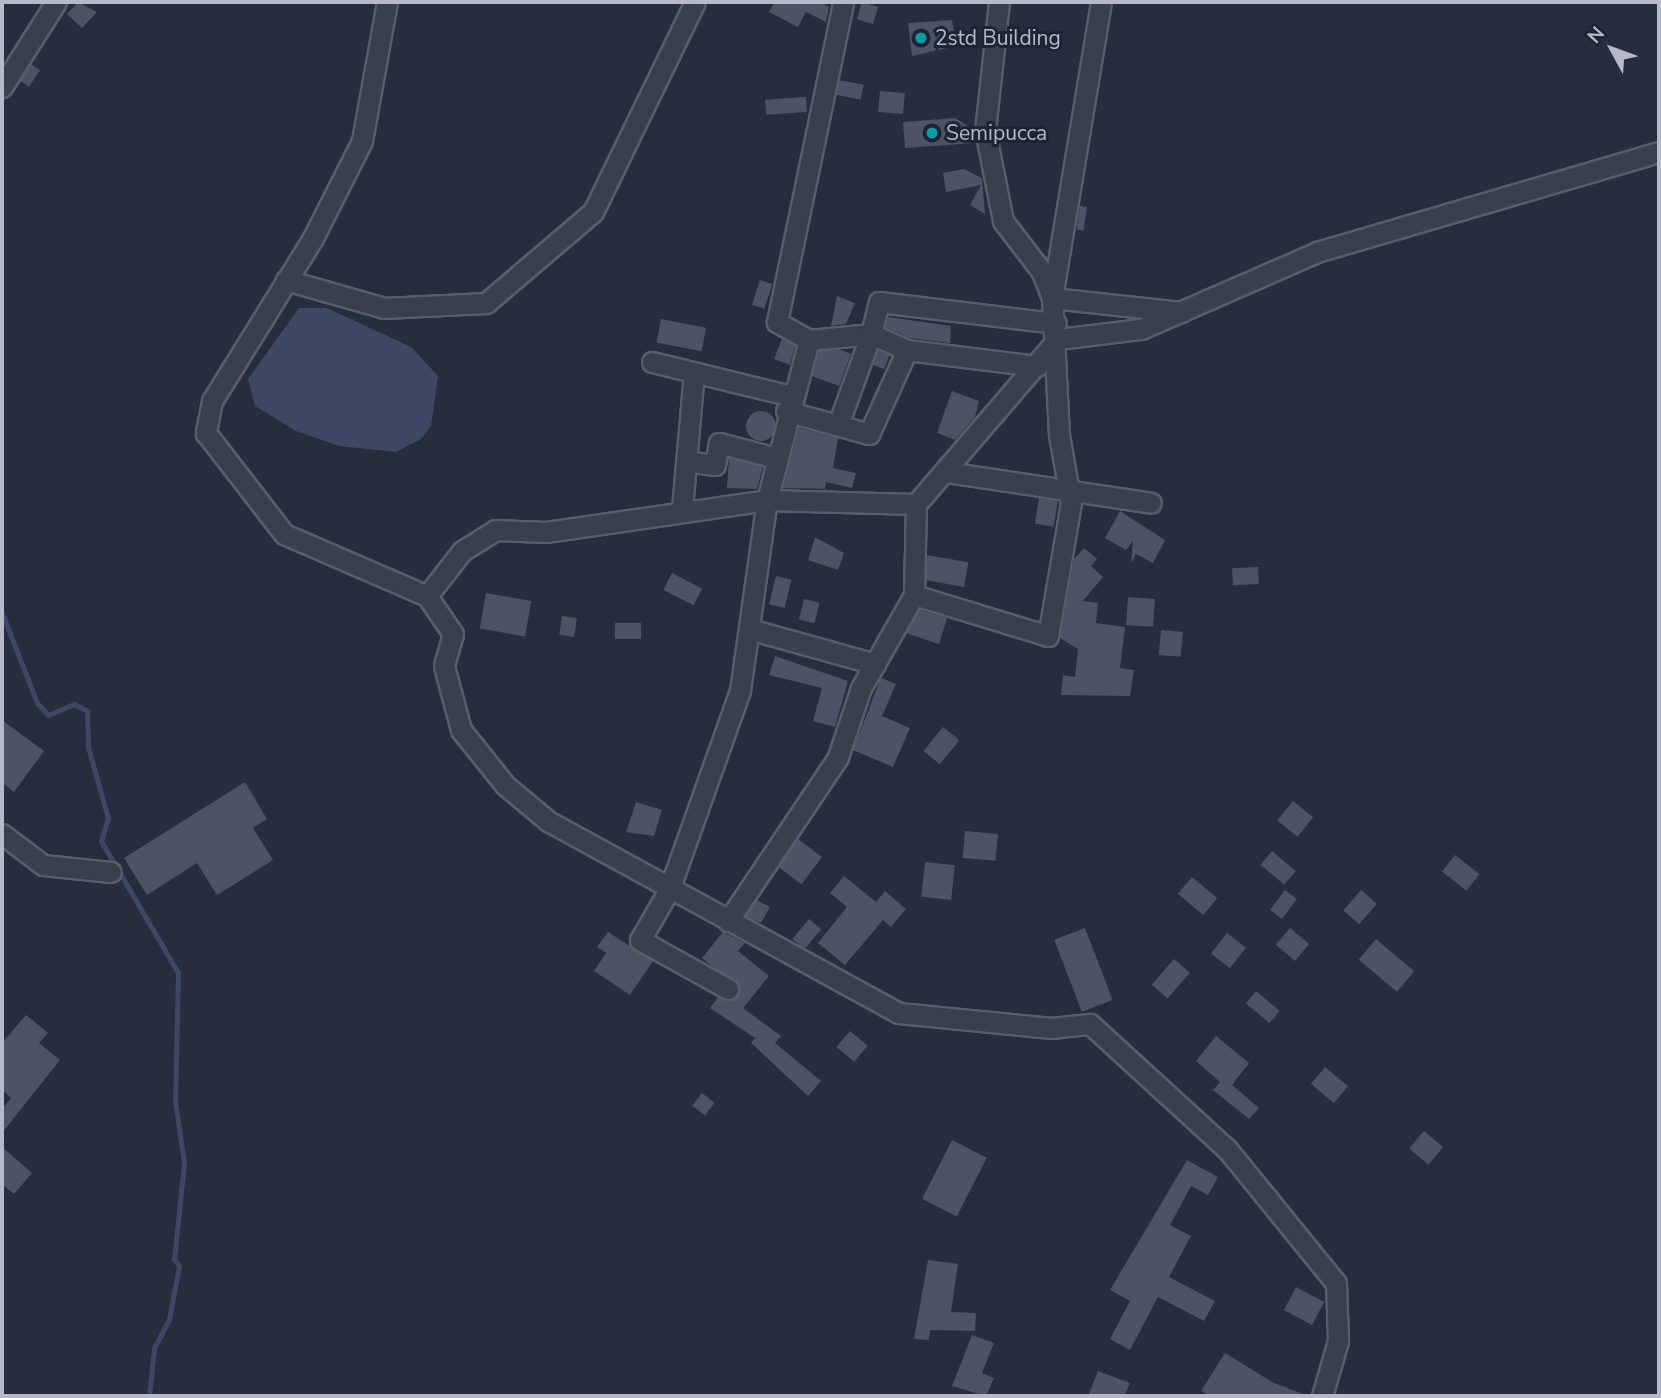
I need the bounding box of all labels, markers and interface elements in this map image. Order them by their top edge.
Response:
north arrow [1577,14,1647,84]
text: N [1582,21,1611,49]
place label: 2std Building [935,25,1061,51]
marker: 2std Building [913,30,929,46]
place label: Semipucca [946,120,1047,146]
marker: Semipucca [924,125,940,141]

